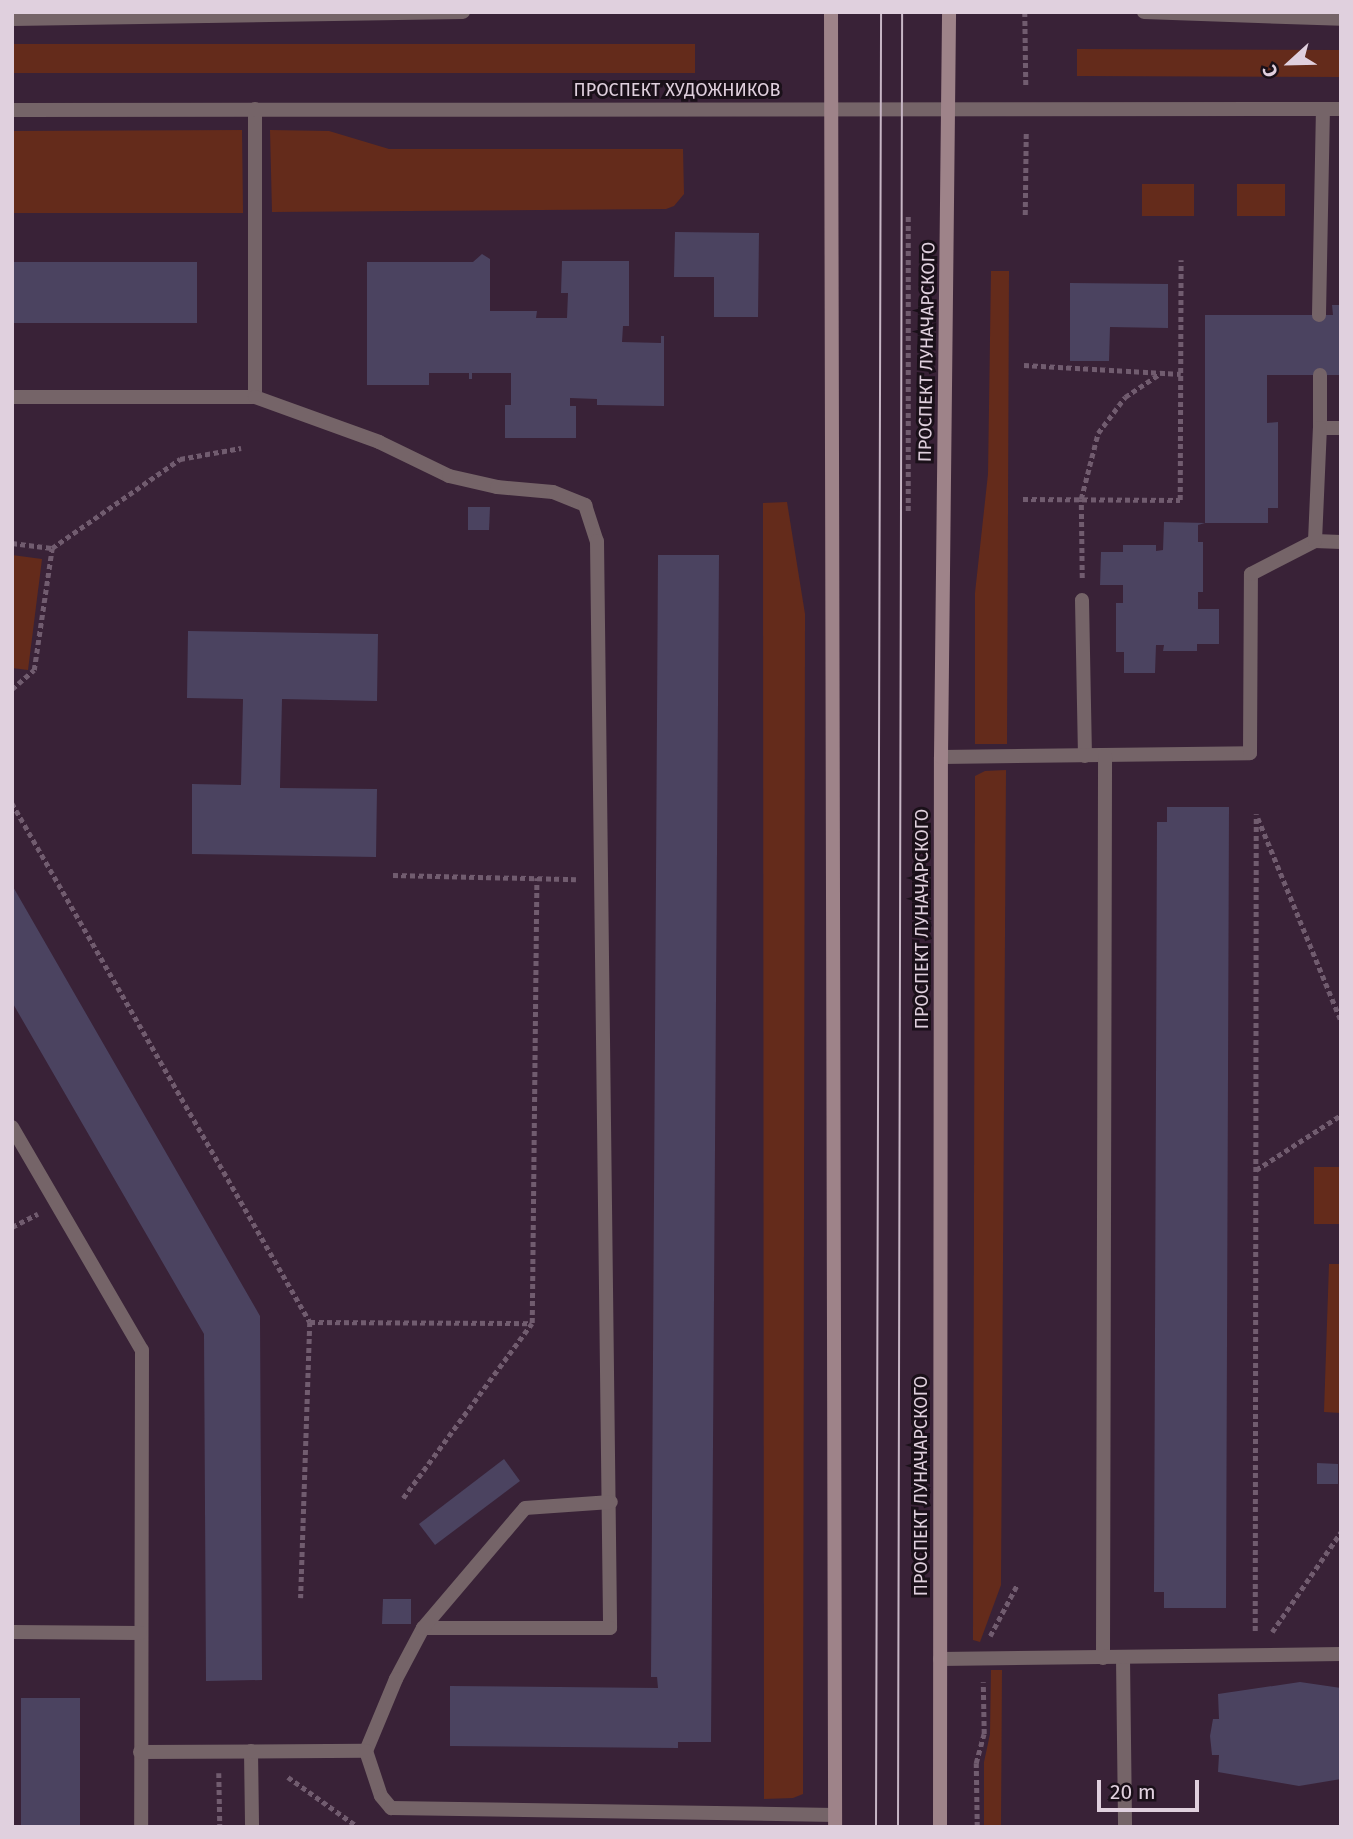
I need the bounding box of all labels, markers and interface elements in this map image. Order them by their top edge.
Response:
north arrow [1255,28,1325,98]
text: С [1257,62,1283,80]
street label: ПРОСПЕКТ ХУДОЖНИКОВ [574,79,780,101]
street label: ПРОСПЕКТ ЛУНАЧАРСКОГО [914,242,940,462]
street label: ПРОСПЕКТ ЛУНАЧАРСКОГО [911,809,933,1029]
street label: ПРОСПЕКТ ЛУНАЧАРСКОГО [910,1376,932,1596]
scale bar [1101,1766,1202,1810]
text: 20 m [1110,1779,1156,1805]

